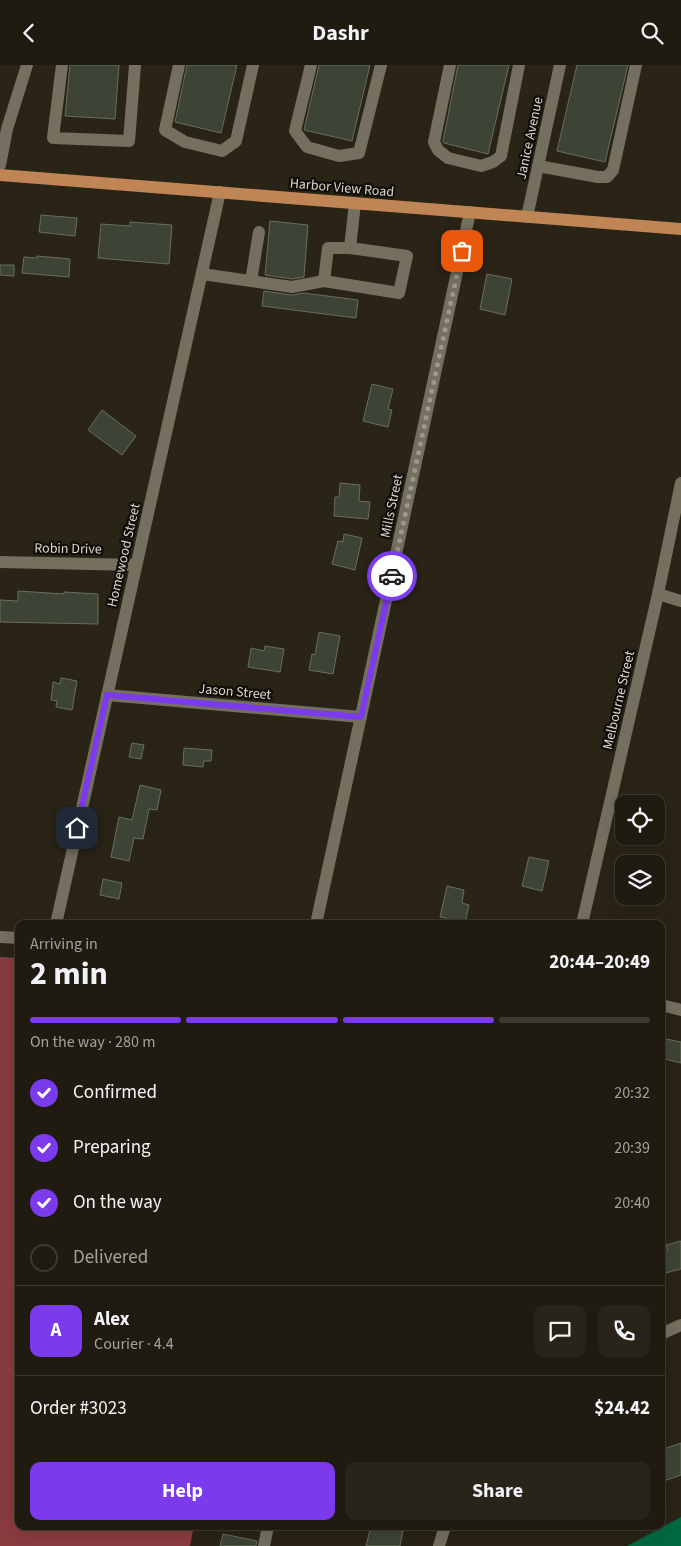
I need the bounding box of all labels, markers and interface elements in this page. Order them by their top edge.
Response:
text: Dashr [312,17,369,49]
icon: back [15,19,43,47]
icon: search [638,19,666,47]
street label: Janice Avenue [511,95,548,181]
street label: Harbor View Road [289,173,395,203]
pin [441,230,483,272]
icon: bag [448,237,476,265]
street label: Mills Street [375,472,409,540]
street label: Homewood Street [102,501,146,609]
street label: Robin Drive [34,538,102,560]
courier [367,551,417,601]
icon: car [378,562,406,590]
street label: Melbourne Street [598,649,640,752]
street label: Jason Street [198,679,272,705]
map controls [615,795,665,905]
button: locate [615,795,665,845]
pin [56,807,98,849]
icon: home [63,814,91,842]
button: layers [615,855,665,905]
text: Arriving in [30,933,98,955]
text: 20:44–20:49 [549,949,650,976]
text: 2 min [30,951,108,997]
text: On the way · 280 m [30,1031,155,1053]
icon: check [30,1079,58,1107]
text: Confirmed [73,1079,157,1106]
text: 20:32 [614,1082,650,1104]
icon: check [30,1134,58,1162]
text: Preparing [73,1134,151,1161]
text: 20:39 [614,1137,650,1159]
icon: check [30,1189,58,1217]
text: On the way [73,1189,162,1216]
text: 20:40 [614,1192,650,1214]
text: Delivered [73,1244,148,1271]
button: chat [534,1305,586,1357]
button: phone [598,1305,650,1357]
text: Alex [94,1306,130,1333]
text: A [51,1317,61,1344]
text: Courier · 4.4 [94,1333,174,1355]
text: Order #3023 [30,1395,127,1422]
text: $24.42 [594,1395,650,1422]
button: Help [30,1462,335,1520]
button: Share [345,1462,650,1520]

